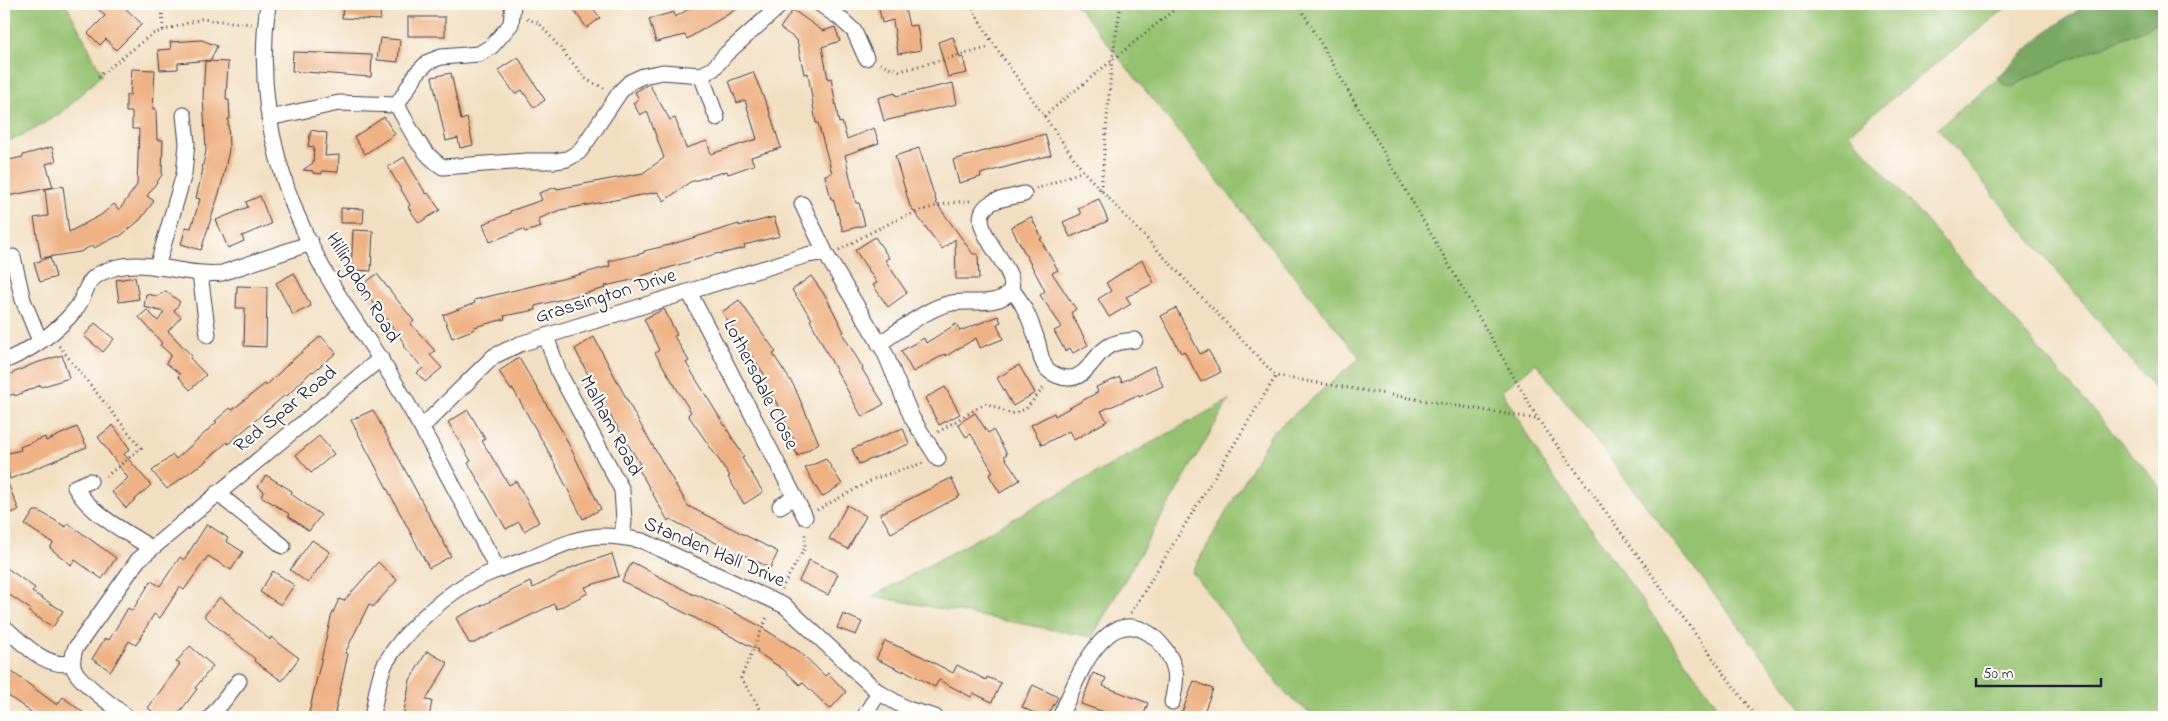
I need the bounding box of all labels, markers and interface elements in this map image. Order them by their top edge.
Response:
street label: Hillingdon Road [317,227,406,349]
street label: Grassington Drive [532,262,680,333]
street label: Lothersdale Close [715,315,805,455]
street label: Red Spar Road [228,359,344,461]
street label: Malham Road [571,370,649,482]
street label: Standen Hall Drive [639,510,789,596]
scale bar [1976,656,2100,688]
text: 50 m [1983,663,2014,685]

